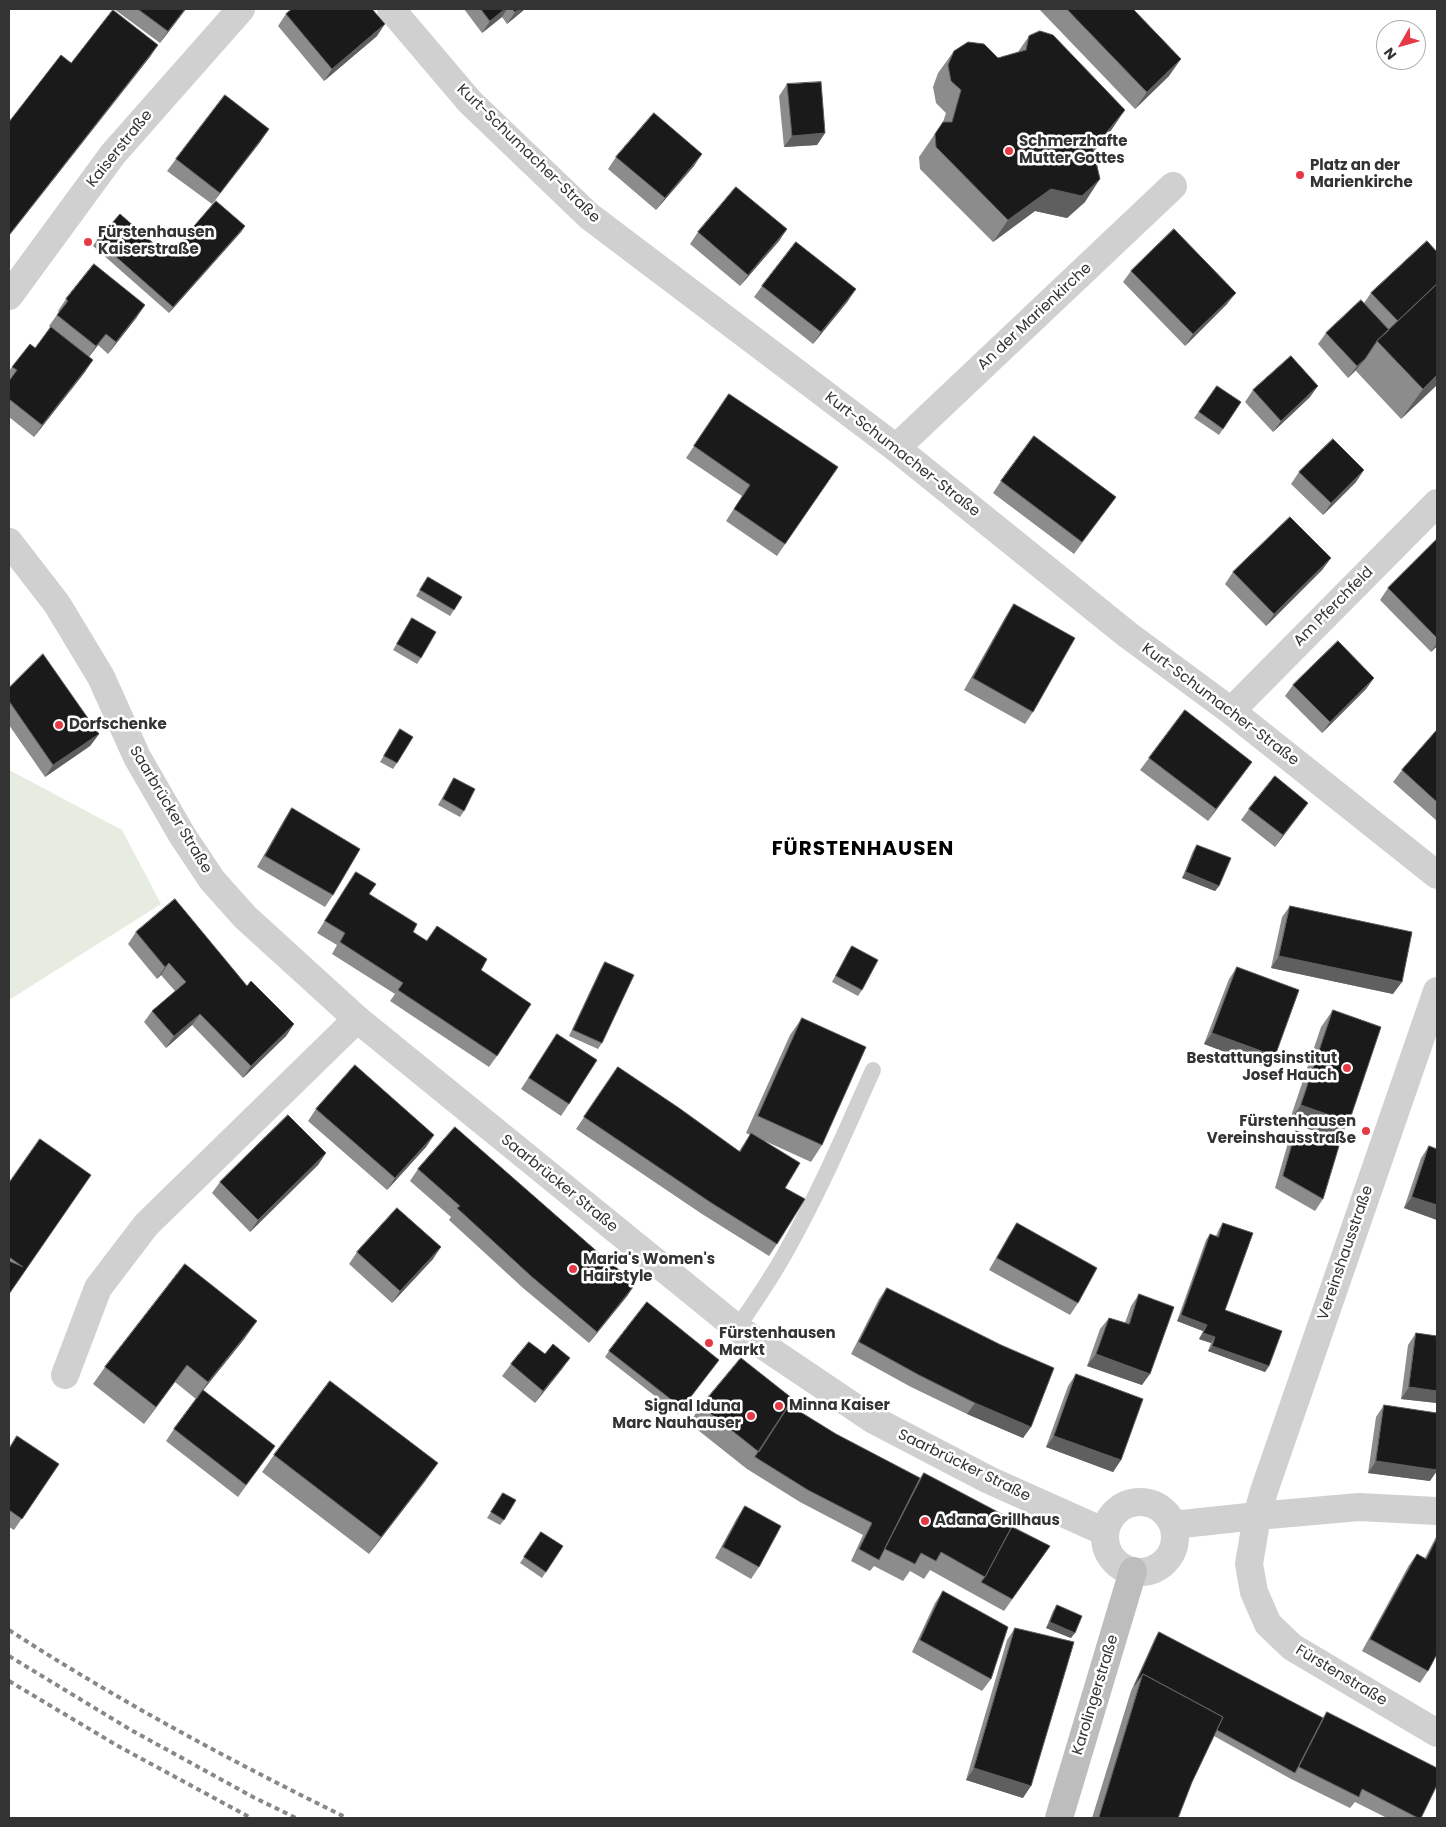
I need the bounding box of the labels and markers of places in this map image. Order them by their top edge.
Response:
place label: Schmerzhafte Mutter Gottes [1019,133,1127,168]
marker: Schmerzhafte Mutter Gottes [1003,145,1015,157]
place label: Platz an der Marienkirche [1310,157,1413,192]
marker: Platz an der Marienkirche [1294,169,1306,181]
place label: Fürstenhausen Kaiserstraße [98,224,215,259]
marker: Fürstenhausen Kaiserstraße [82,236,94,248]
place label: Dorfschenke [69,716,167,734]
marker: Dorfschenke [53,719,65,731]
place label: Bestattungsinstitut Josef Hauch [1187,1050,1337,1085]
marker: Bestattungsinstitut Josef Hauch [1341,1062,1353,1074]
place label: Fürstenhausen Vereinshausstraße [1207,1113,1356,1148]
marker: Fürstenhausen Vereinshausstraße [1360,1125,1372,1137]
place label: Maria's Women's Hairstyle [583,1251,715,1286]
marker: Maria's Women's Hairstyle [567,1263,579,1275]
place label: Fürstenhausen Markt [719,1325,836,1360]
marker: Fürstenhausen Markt [703,1337,715,1349]
place label: Minna Kaiser [789,1397,890,1415]
place label: Signal Iduna Marc Nauhauser [612,1398,741,1433]
marker: Minna Kaiser [773,1400,785,1412]
marker: Signal Iduna Marc Nauhauser [745,1410,757,1422]
place label: Adana Grillhaus [935,1512,1060,1530]
marker: Adana Grillhaus [919,1515,931,1527]

